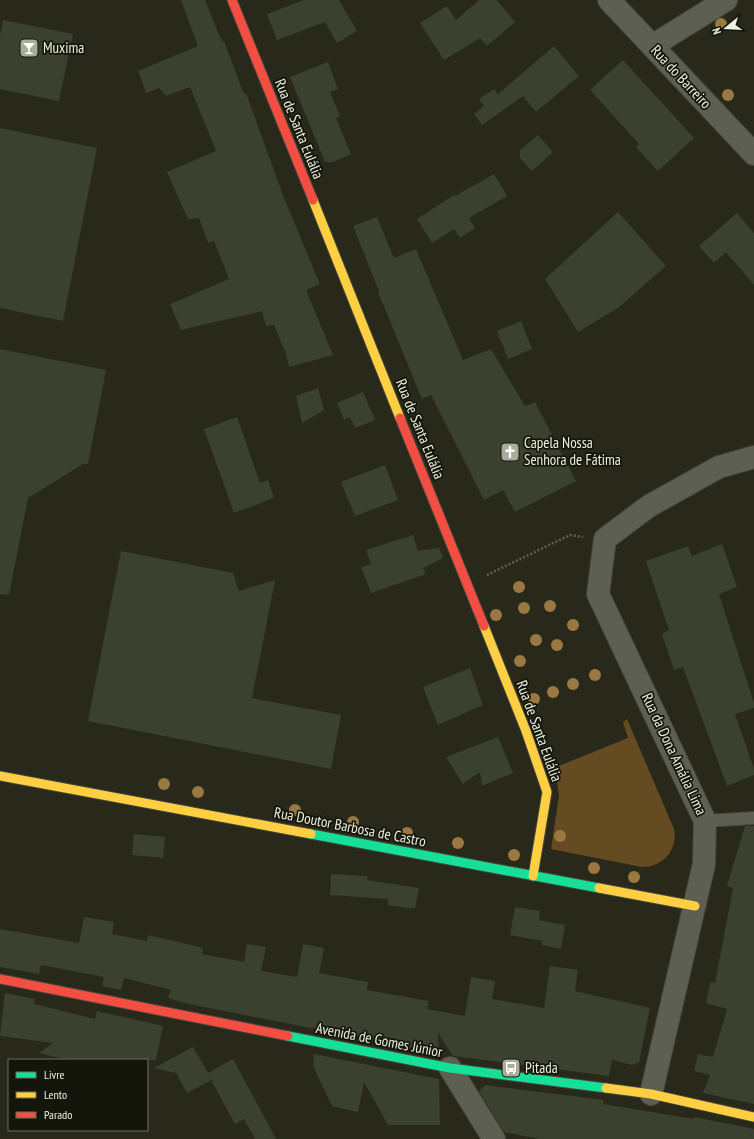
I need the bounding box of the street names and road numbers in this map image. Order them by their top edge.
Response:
street label: Rua do Barreiro [647,41,716,113]
street label: Rua de Santa Eulália [271,76,328,182]
street label: Rua de Santa Eulália [392,376,449,482]
street label: Rua de Santa Eulália [512,678,567,784]
street label: Rua da Dona Amália Lima [638,690,711,818]
street label: Rua Doutor Barbosa de Castro [273,802,428,851]
street label: Avenida de Gomes Júnior [314,1018,445,1061]

